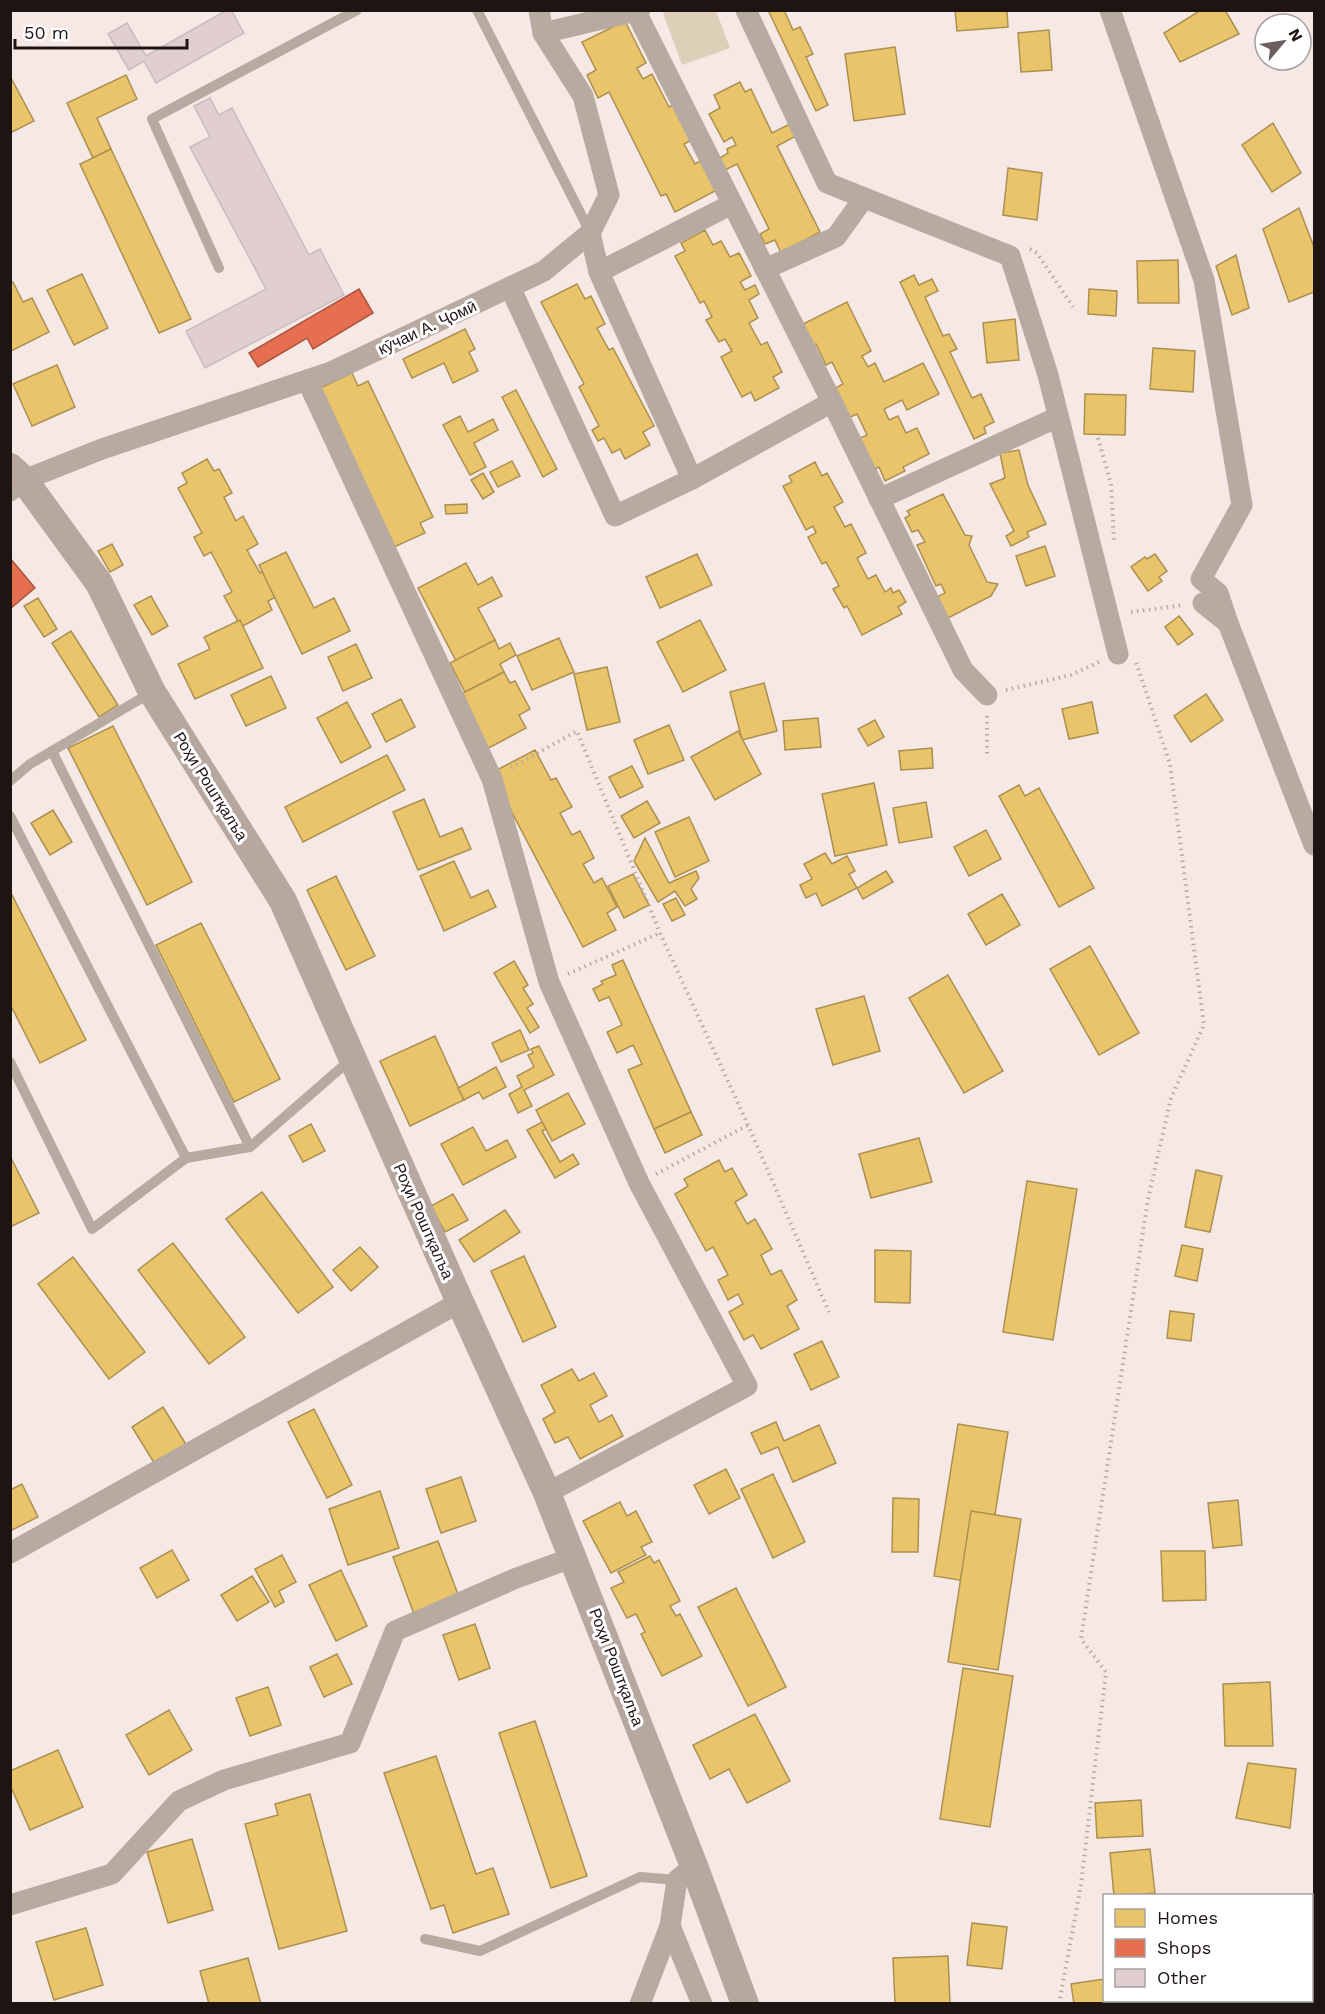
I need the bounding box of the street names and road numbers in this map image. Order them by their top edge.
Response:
street label: кӯчаи А. Ҷомӣ [375,296,479,359]
street label: Роҳи Роштқалъа [170,728,252,844]
street label: Роҳи Роштқалъа [390,1160,458,1282]
street label: Роҳи Роштқалъа [585,1606,648,1729]

